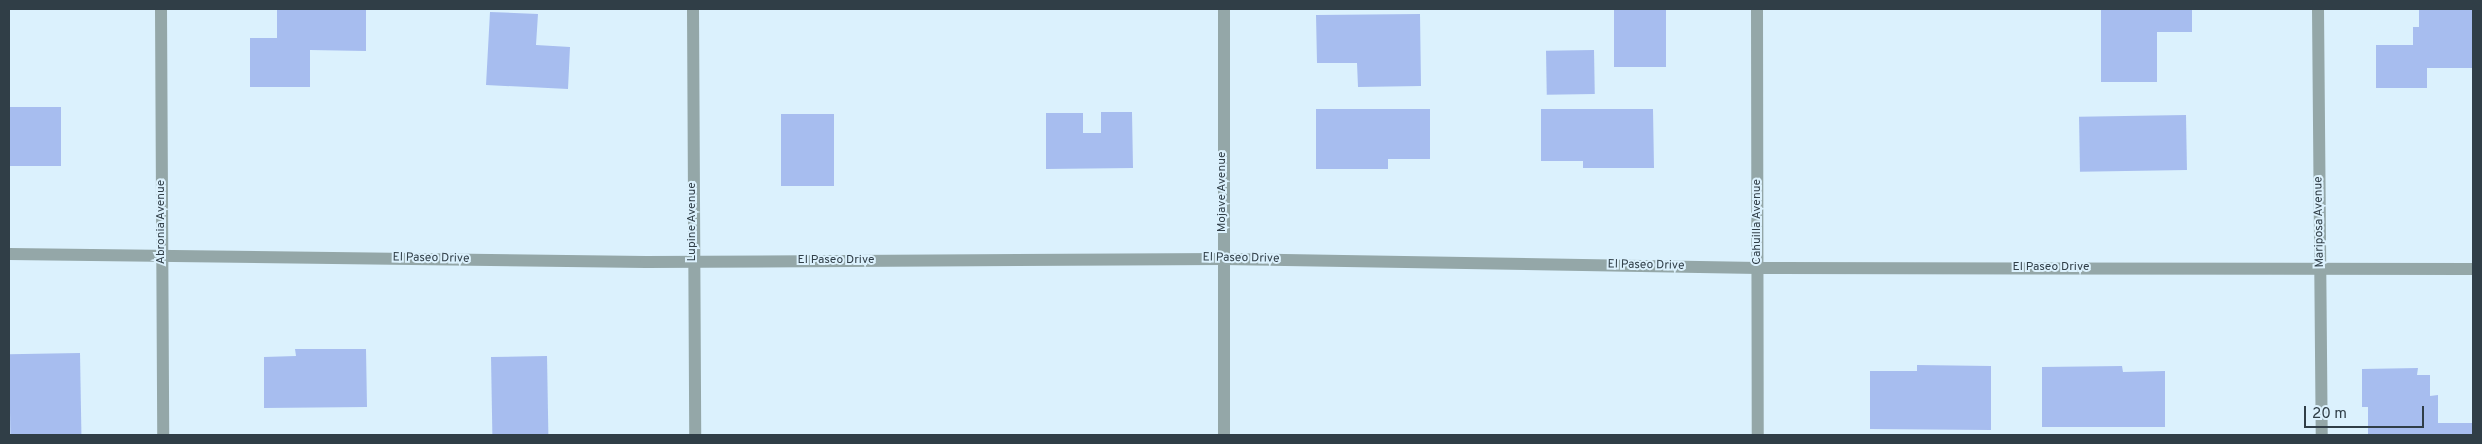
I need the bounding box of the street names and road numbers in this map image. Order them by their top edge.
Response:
street label: Mojave Avenue [1216,151,1230,233]
street label: Mariposa Avenue [2312,176,2328,268]
street label: Cahuilla Avenue [1751,179,1765,265]
street label: Abronia Avenue [155,180,169,264]
street label: Lupine Avenue [686,182,700,262]
street label: El Paseo Drive [392,251,470,267]
street label: El Paseo Drive [1202,251,1280,267]
street label: El Paseo Drive [798,254,874,268]
street label: El Paseo Drive [1607,258,1685,274]
street label: El Paseo Drive [2013,261,2089,275]

